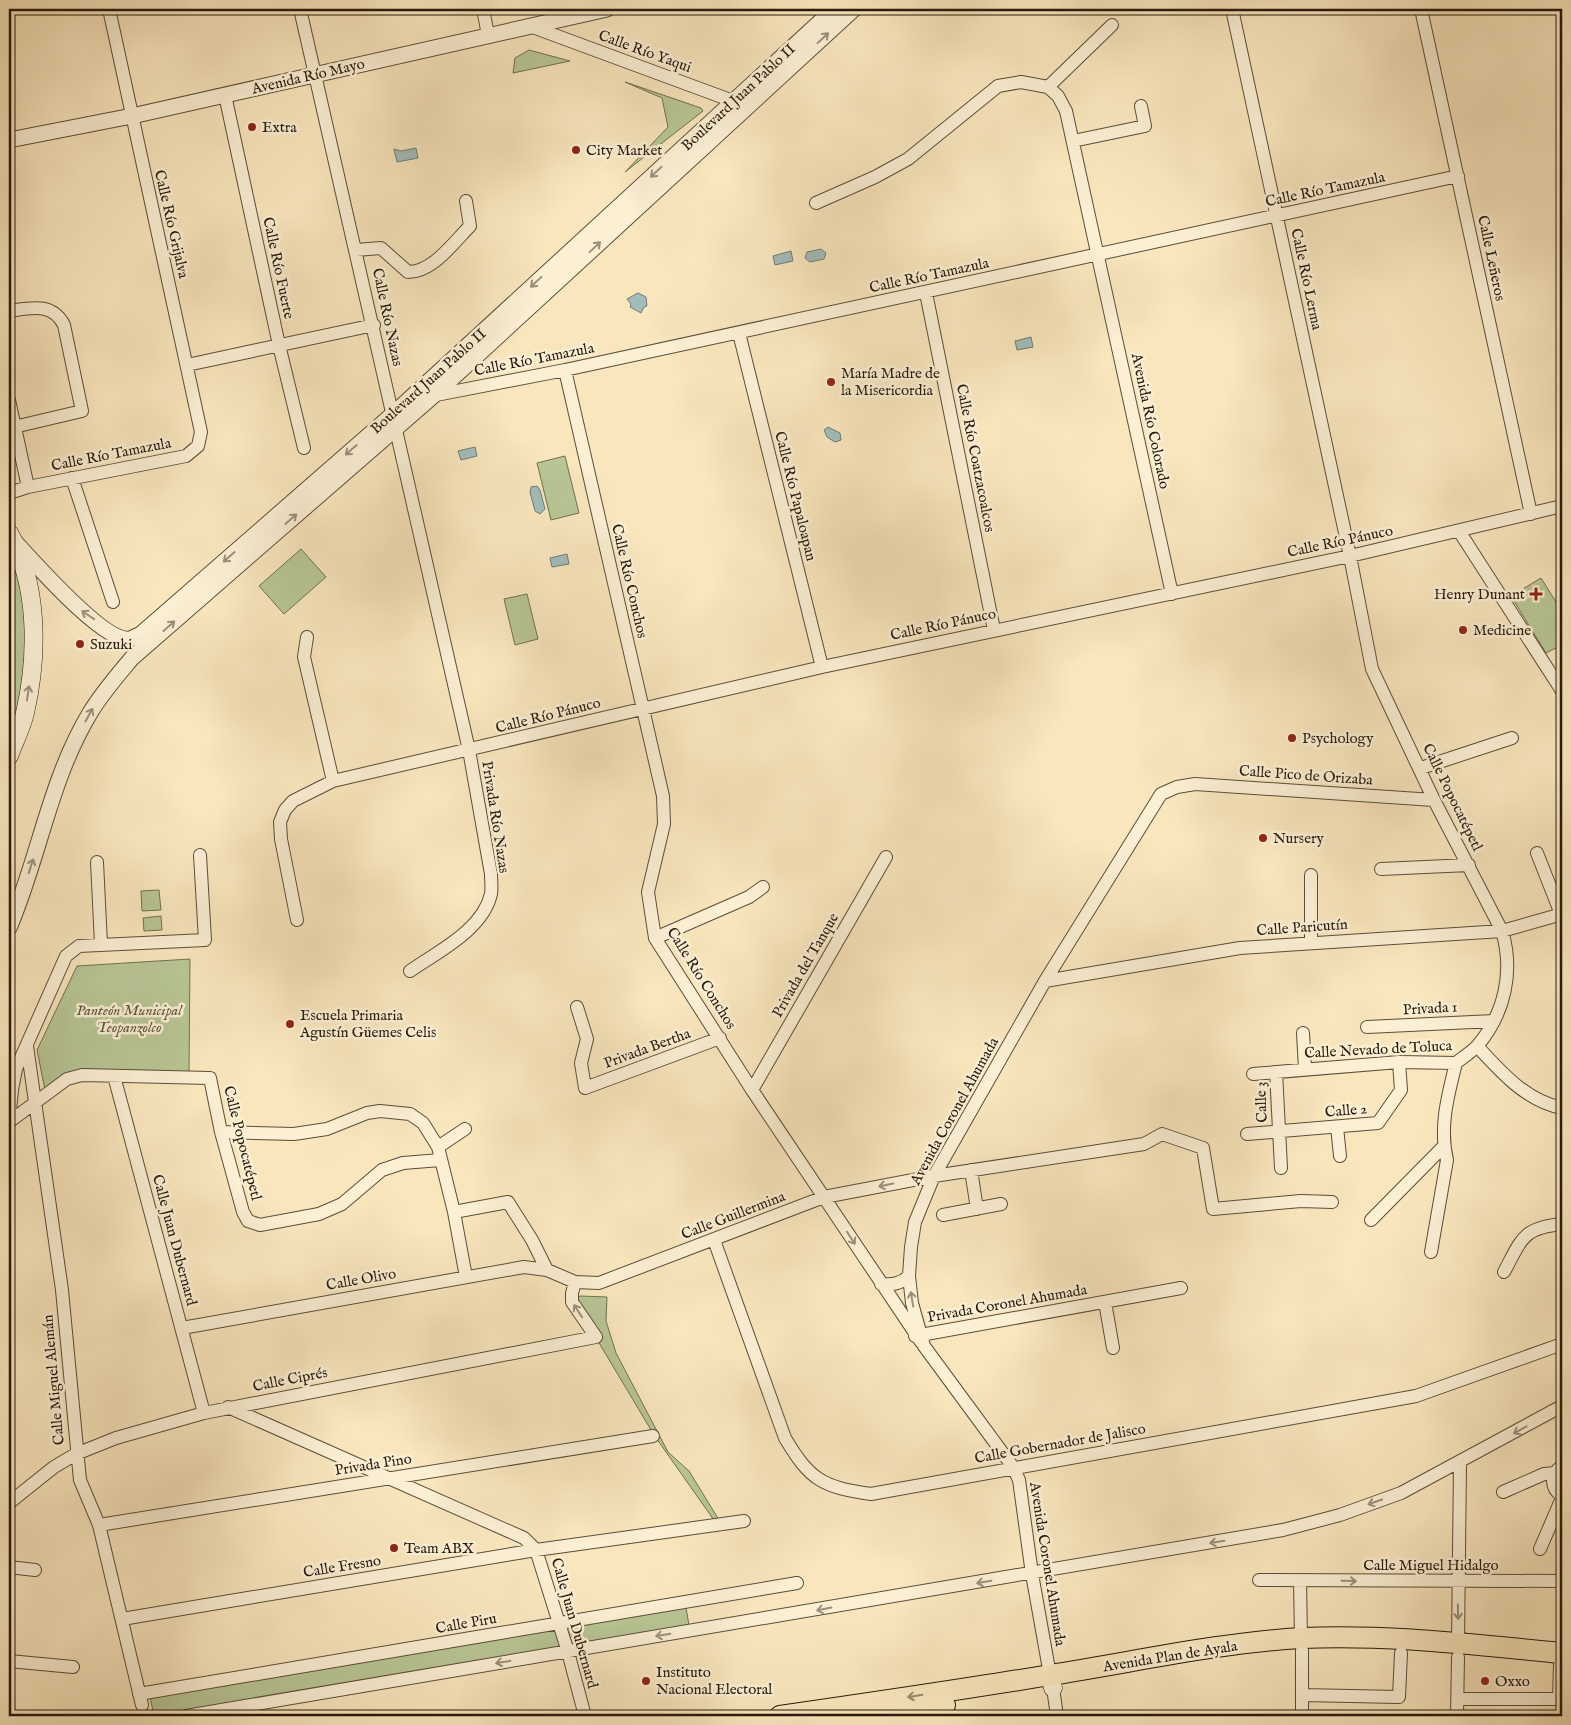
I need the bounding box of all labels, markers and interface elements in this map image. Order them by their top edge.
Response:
street label: Calle Río Yaqui [596,26,694,77]
one-way arrow [816,32,829,44]
street label: Boulevard Juan Pablo II [677,39,800,155]
street label: Avenida Río Mayo [249,54,366,99]
place label: Extra [262,118,297,137]
marker: Extra [246,121,258,133]
place label: City Market [586,141,662,160]
marker: City Market [570,144,582,156]
one-way arrow [650,166,662,178]
street label: Calle Río Tamazula [1264,167,1387,211]
street label: Calle Río Grijalva [150,168,193,281]
street label: Calle Leñeros [1473,214,1510,303]
street label: Calle Río Fuerte [258,215,299,321]
street label: Calle Río Lerma [1286,227,1327,332]
one-way arrow [588,241,601,253]
street label: Calle Río Tamazula [868,253,991,297]
street label: Calle Río Nazas [368,266,407,368]
one-way arrow [530,276,543,288]
street label: Boulevard Juan Pablo II [367,324,490,438]
street label: Calle Río Tamazula [473,338,596,380]
street label: Avenida Río Colorado [1127,350,1174,491]
place label: María Madre de la Misericordia [841,364,940,400]
marker: María Madre de la Misericordia [825,376,837,388]
street label: Calle Río Coatzacoalcos [952,382,999,534]
street label: Calle Río Papaloapan [770,429,821,563]
street label: Calle Río Tamazula [50,433,173,475]
one-way arrow [345,444,358,456]
one-way arrow [284,513,297,525]
street label: Calle Río Pánuco [1286,521,1395,562]
street label: Calle Río Conchos [607,522,652,640]
one-way arrow [223,551,236,563]
place label: Henry Dunant [1434,585,1525,604]
marker: Henry Dunant [1529,587,1543,601]
street label: Calle Río Pánuco [889,604,998,645]
one-way arrow [81,610,95,621]
one-way arrow [162,620,175,632]
place label: Medicine [1473,621,1531,640]
marker: Medicine [1457,624,1469,636]
place label: Suzuki [90,635,132,654]
marker: Suzuki [74,638,86,650]
one-way arrow [23,685,33,701]
street label: Calle Río Pánuco [494,693,603,738]
one-way arrow [85,708,95,722]
place label: Psychology [1302,729,1374,748]
marker: Psychology [1286,732,1298,744]
street label: Calle Popocatépetl [1418,740,1487,855]
street label: Privada Río Nazas [477,760,514,875]
street label: Calle Pico de Orizaba [1238,761,1374,790]
place label: Nursery [1273,829,1325,848]
marker: Nursery [1257,832,1269,844]
one-way arrow [27,859,36,874]
street label: Privada del Tanque [768,909,843,1021]
street label: Calle Paricutín [1256,915,1348,940]
street label: Calle Río Conchos [663,924,741,1033]
street label: Privada 1 [1402,998,1458,1019]
park label: Panteón Municipal Teopanzolco [76,1001,183,1037]
place label: Escuela Primaria Agustín Güemes Celis [299,1006,436,1042]
marker: Escuela Primaria Agustín Güemes Celis [284,1018,296,1030]
street label: Privada Bertha [601,1024,694,1073]
street label: Avenida Coronel Ahumada [905,1034,1003,1189]
street label: Calle Nevado de Toluca [1304,1036,1453,1063]
street label: Calle 3 [1251,1081,1272,1123]
street label: Calle Popocatépetl [219,1084,266,1203]
street label: Calle 2 [1324,1099,1368,1122]
street label: Calle Juan Dubernard [148,1172,201,1309]
one-way arrow [878,1181,894,1191]
street label: Calle Guillermina [679,1187,788,1244]
one-way arrow [846,1230,856,1244]
street label: Calle Olivo [325,1264,397,1295]
street label: Privada Coronel Ahumada [926,1280,1089,1327]
one-way arrow [907,1292,917,1308]
one-way arrow [573,1304,584,1318]
street label: Calle Miguel Alemán [38,1314,69,1446]
street label: Calle Ciprés [251,1363,329,1396]
street label: Calle Gobernador de Jalisco [973,1419,1147,1468]
one-way arrow [1513,1425,1527,1435]
street label: Privada Pino [333,1449,413,1480]
street label: Avenida Coronel Ahumada [1025,1480,1070,1648]
one-way arrow [1367,1498,1383,1507]
one-way arrow [1210,1537,1226,1547]
place label: Team ABX [404,1539,474,1558]
marker: Team ABX [388,1542,400,1554]
street label: Calle Fresno [302,1551,382,1582]
street label: Calle Juan Dubernard [547,1556,603,1692]
street label: Calle Miguel Hidalgo [1363,1556,1499,1575]
one-way arrow [1340,1576,1357,1586]
one-way arrow [976,1577,992,1587]
one-way arrow [816,1604,832,1614]
one-way arrow [1453,1604,1463,1620]
street label: Calle Piru [434,1609,498,1638]
one-way arrow [656,1631,672,1641]
street label: Avenida Plan de Ayala [1101,1636,1239,1677]
one-way arrow [496,1658,512,1668]
place label: Instituto Nacional Electoral [656,1663,773,1699]
place label: Oxxo [1495,1672,1530,1691]
marker: Instituto Nacional Electoral [640,1675,652,1687]
marker: Oxxo [1479,1675,1491,1687]
one-way arrow [908,1691,924,1701]

